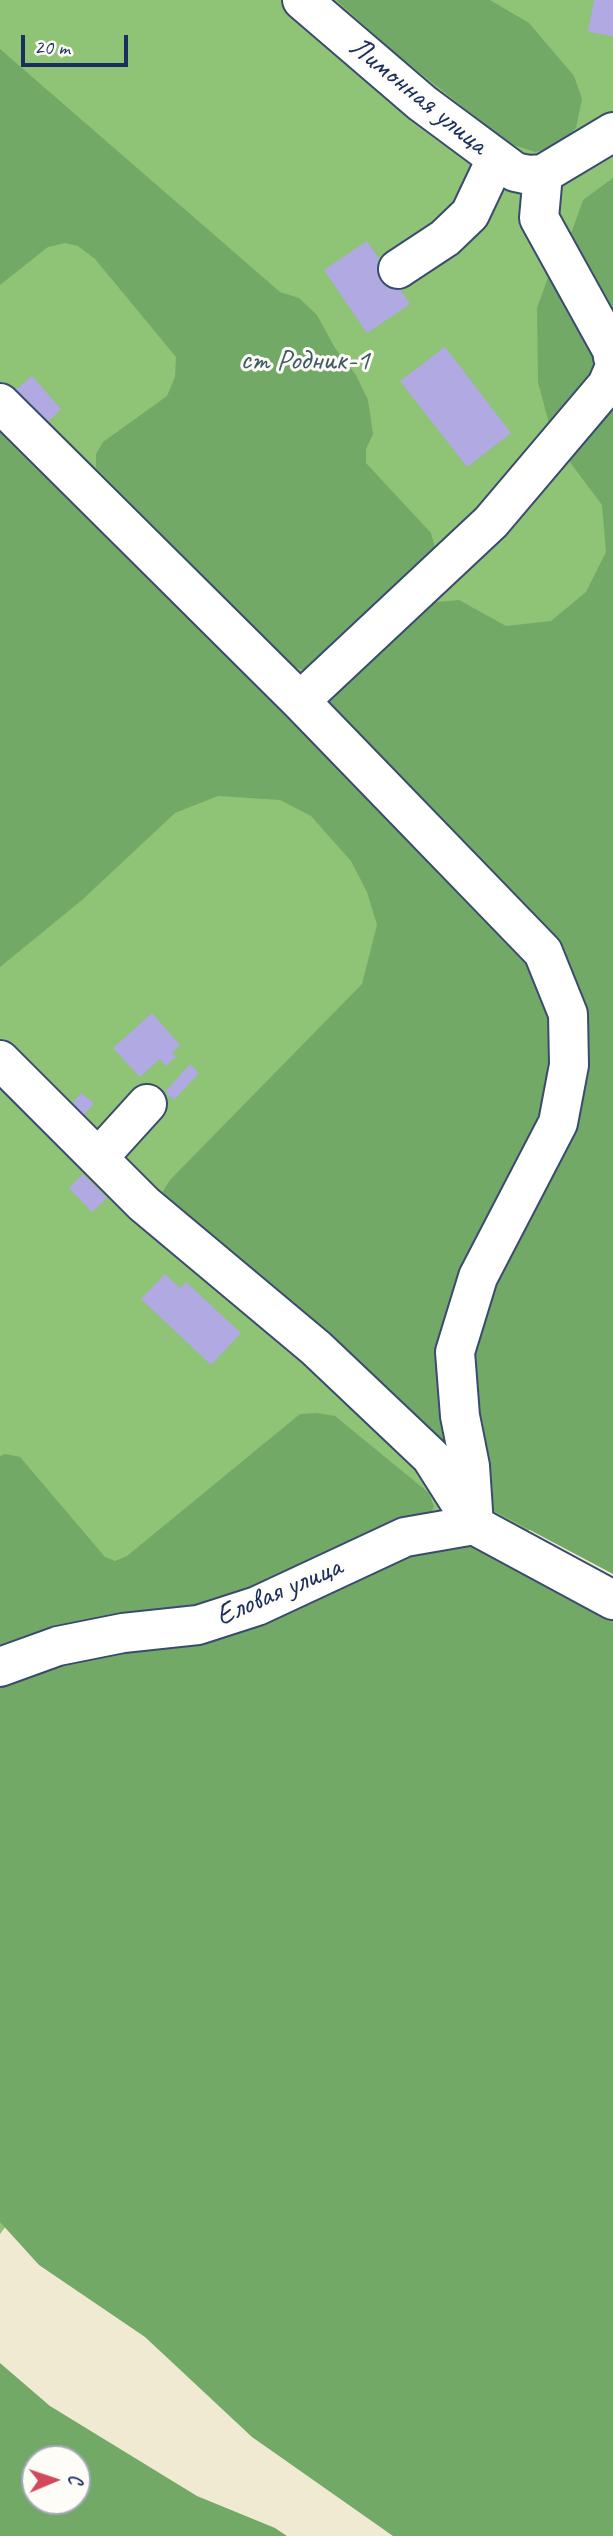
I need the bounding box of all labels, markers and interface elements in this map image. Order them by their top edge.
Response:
scale bar [24,21,131,65]
street label: Лимонная улица [341,29,495,163]
text: 20 m [34,34,70,60]
park label: ст Родник-1 [240,343,370,379]
street label: Еловая улица [211,1549,347,1635]
north arrow [21,2445,91,2515]
text: С [63,2474,87,2484]

